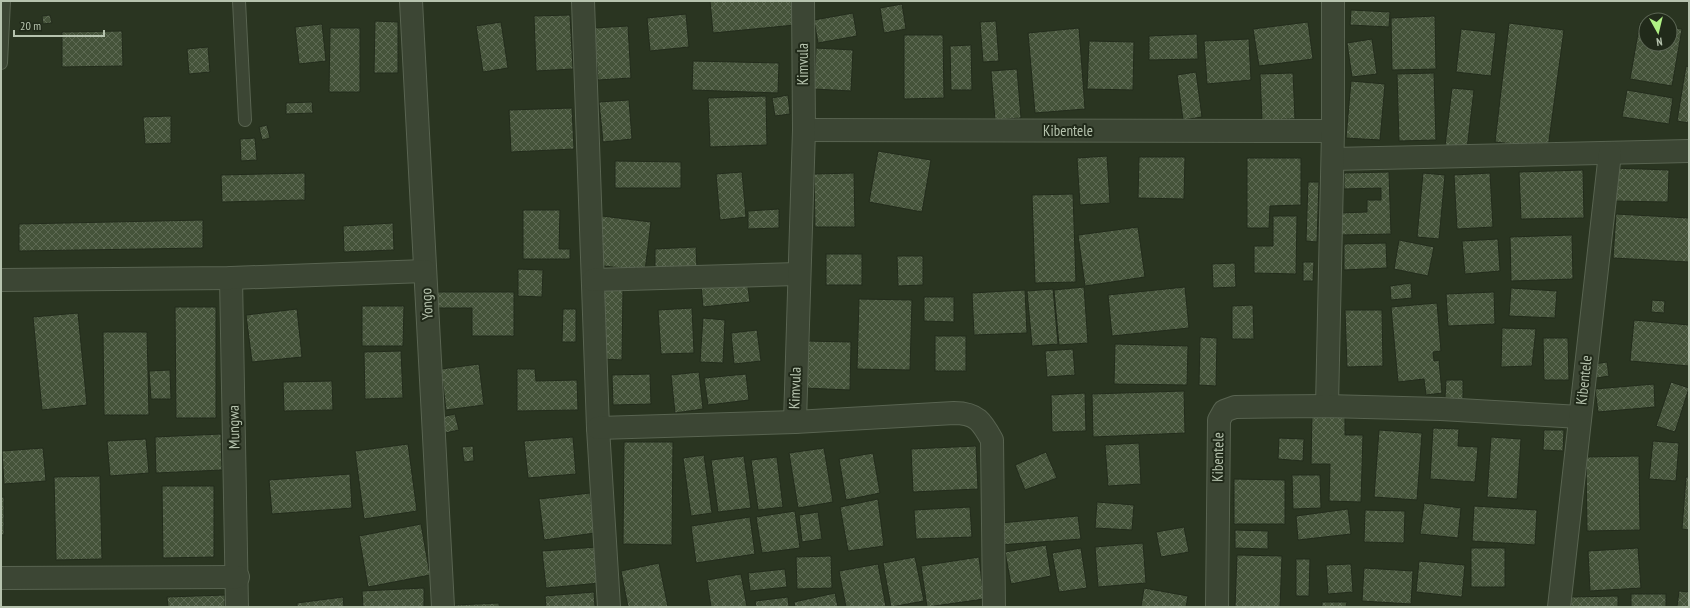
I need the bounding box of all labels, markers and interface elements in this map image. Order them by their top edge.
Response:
scale bar [14,12,104,38]
north arrow [1638,12,1678,52]
text: 20 m [20,18,41,33]
text: N [1655,35,1663,49]
street label: Kimvula [793,43,812,85]
street label: Kibentele [1043,121,1093,140]
street label: Yongo [416,288,437,320]
street label: Kibentele [1571,354,1596,406]
street label: Kimvula [784,367,805,409]
street label: Mungwa [224,405,243,449]
street label: Kibentele [1208,432,1227,482]

